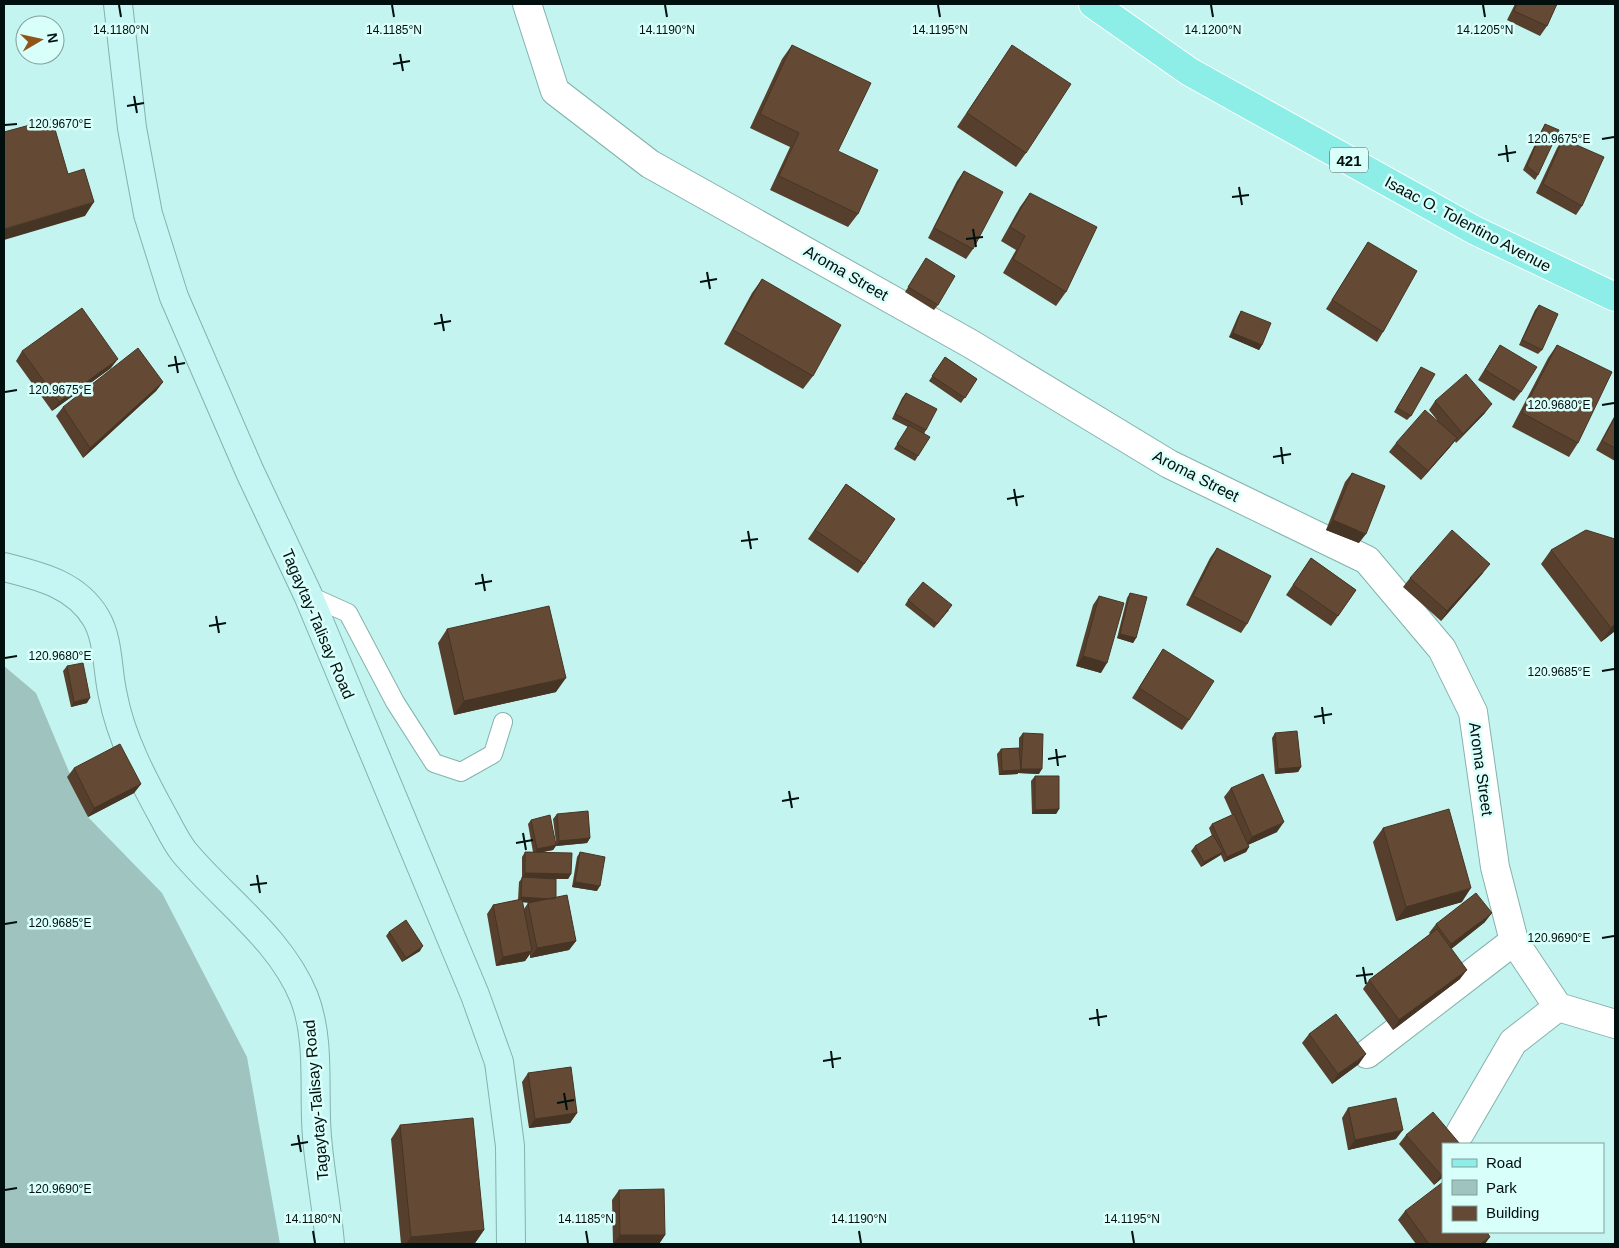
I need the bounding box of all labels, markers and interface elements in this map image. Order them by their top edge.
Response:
north arrow [15,15,65,65]
text: 14.1180°N [93,23,149,37]
text: 14.1185°N [366,23,422,37]
text: 14.1190°N [639,23,695,37]
text: 14.1195°N [912,23,968,37]
text: 14.1200°N [1185,23,1241,37]
text: 14.1205°N [1457,23,1513,37]
text: N [44,32,62,44]
text: 120.9670°E [29,117,91,131]
text: 120.9675°E [1528,132,1590,146]
road number: 421 [1330,148,1368,172]
street label: Isaac O. Tolentino Avenue [1382,173,1554,275]
street label: Aroma Street [801,242,892,304]
text: 120.9675°E [29,383,91,397]
text: 120.9680°E [1528,398,1590,412]
street label: Aroma Street [1150,447,1242,505]
street label: Tagaytay-Talisay Road [279,547,357,701]
text: 120.9680°E [29,649,91,663]
text: 120.9685°E [1528,665,1590,679]
street label: Aroma Street [1466,721,1496,817]
text: 120.9685°E [29,916,91,930]
text: 120.9690°E [1528,931,1590,945]
street label: Tagaytay-Talisay Road [301,1019,331,1181]
legend [1442,1143,1604,1233]
text: Road [1486,1154,1522,1171]
text: Park [1486,1179,1517,1196]
text: 120.9690°E [29,1182,91,1196]
text: Building [1486,1204,1539,1221]
text: 14.1180°N [285,1212,341,1226]
text: 14.1185°N [558,1212,614,1226]
text: 14.1190°N [831,1212,887,1226]
text: 14.1195°N [1104,1212,1160,1226]

